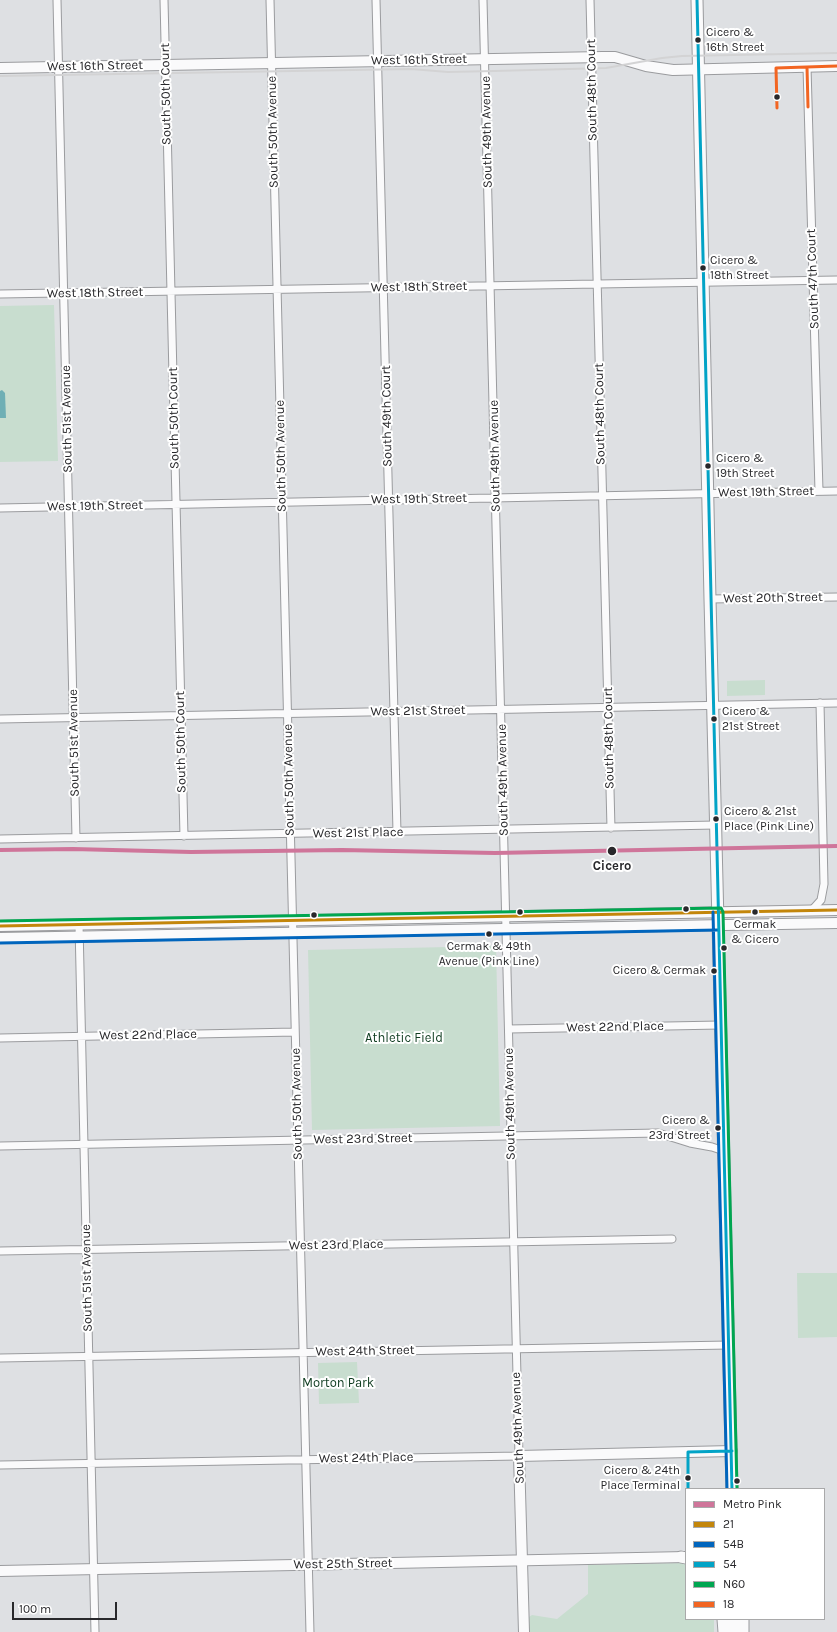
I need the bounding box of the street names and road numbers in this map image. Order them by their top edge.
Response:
street label: South 48th Court [583,39,601,141]
street label: South 50th Court [157,43,175,145]
street label: West 16th Street [371,51,467,69]
street label: West 16th Street [47,57,143,75]
street label: South 50th Avenue [264,76,282,188]
street label: South 49th Avenue [478,76,496,188]
street label: South 47th Court [803,229,823,329]
street label: West 18th Street [371,278,467,296]
street label: West 18th Street [47,284,143,302]
street label: South 48th Court [591,363,609,465]
street label: South 51st Avenue [58,365,76,473]
street label: South 49th Court [378,365,396,467]
street label: South 50th Court [165,367,183,469]
street label: South 50th Avenue [272,400,290,512]
street label: South 49th Avenue [486,400,504,512]
street label: West 19th Street [718,483,814,501]
street label: West 19th Street [371,490,467,508]
street label: West 19th Street [47,497,143,515]
street label: West 20th Street [723,589,823,607]
street label: South 48th Court [600,687,618,789]
street label: South 51st Avenue [65,689,83,797]
street label: South 50th Court [172,691,190,793]
street label: West 21st Street [370,702,466,720]
street label: South 50th Avenue [280,724,298,836]
street label: South 49th Avenue [494,724,512,836]
street label: West 21st Place [313,824,403,842]
street label: West 22nd Place [566,1018,664,1036]
street label: West 22nd Place [99,1026,197,1044]
street label: South 50th Avenue [288,1048,306,1160]
street label: South 49th Avenue [501,1048,519,1160]
street label: West 23rd Street [313,1130,413,1148]
street label: South 51st Avenue [78,1224,96,1332]
street label: West 23rd Place [288,1236,384,1254]
street label: West 24th Street [315,1342,415,1360]
street label: South 49th Avenue [508,1372,528,1484]
street label: West 24th Place [319,1449,413,1467]
street label: West 25th Street [293,1555,393,1573]

